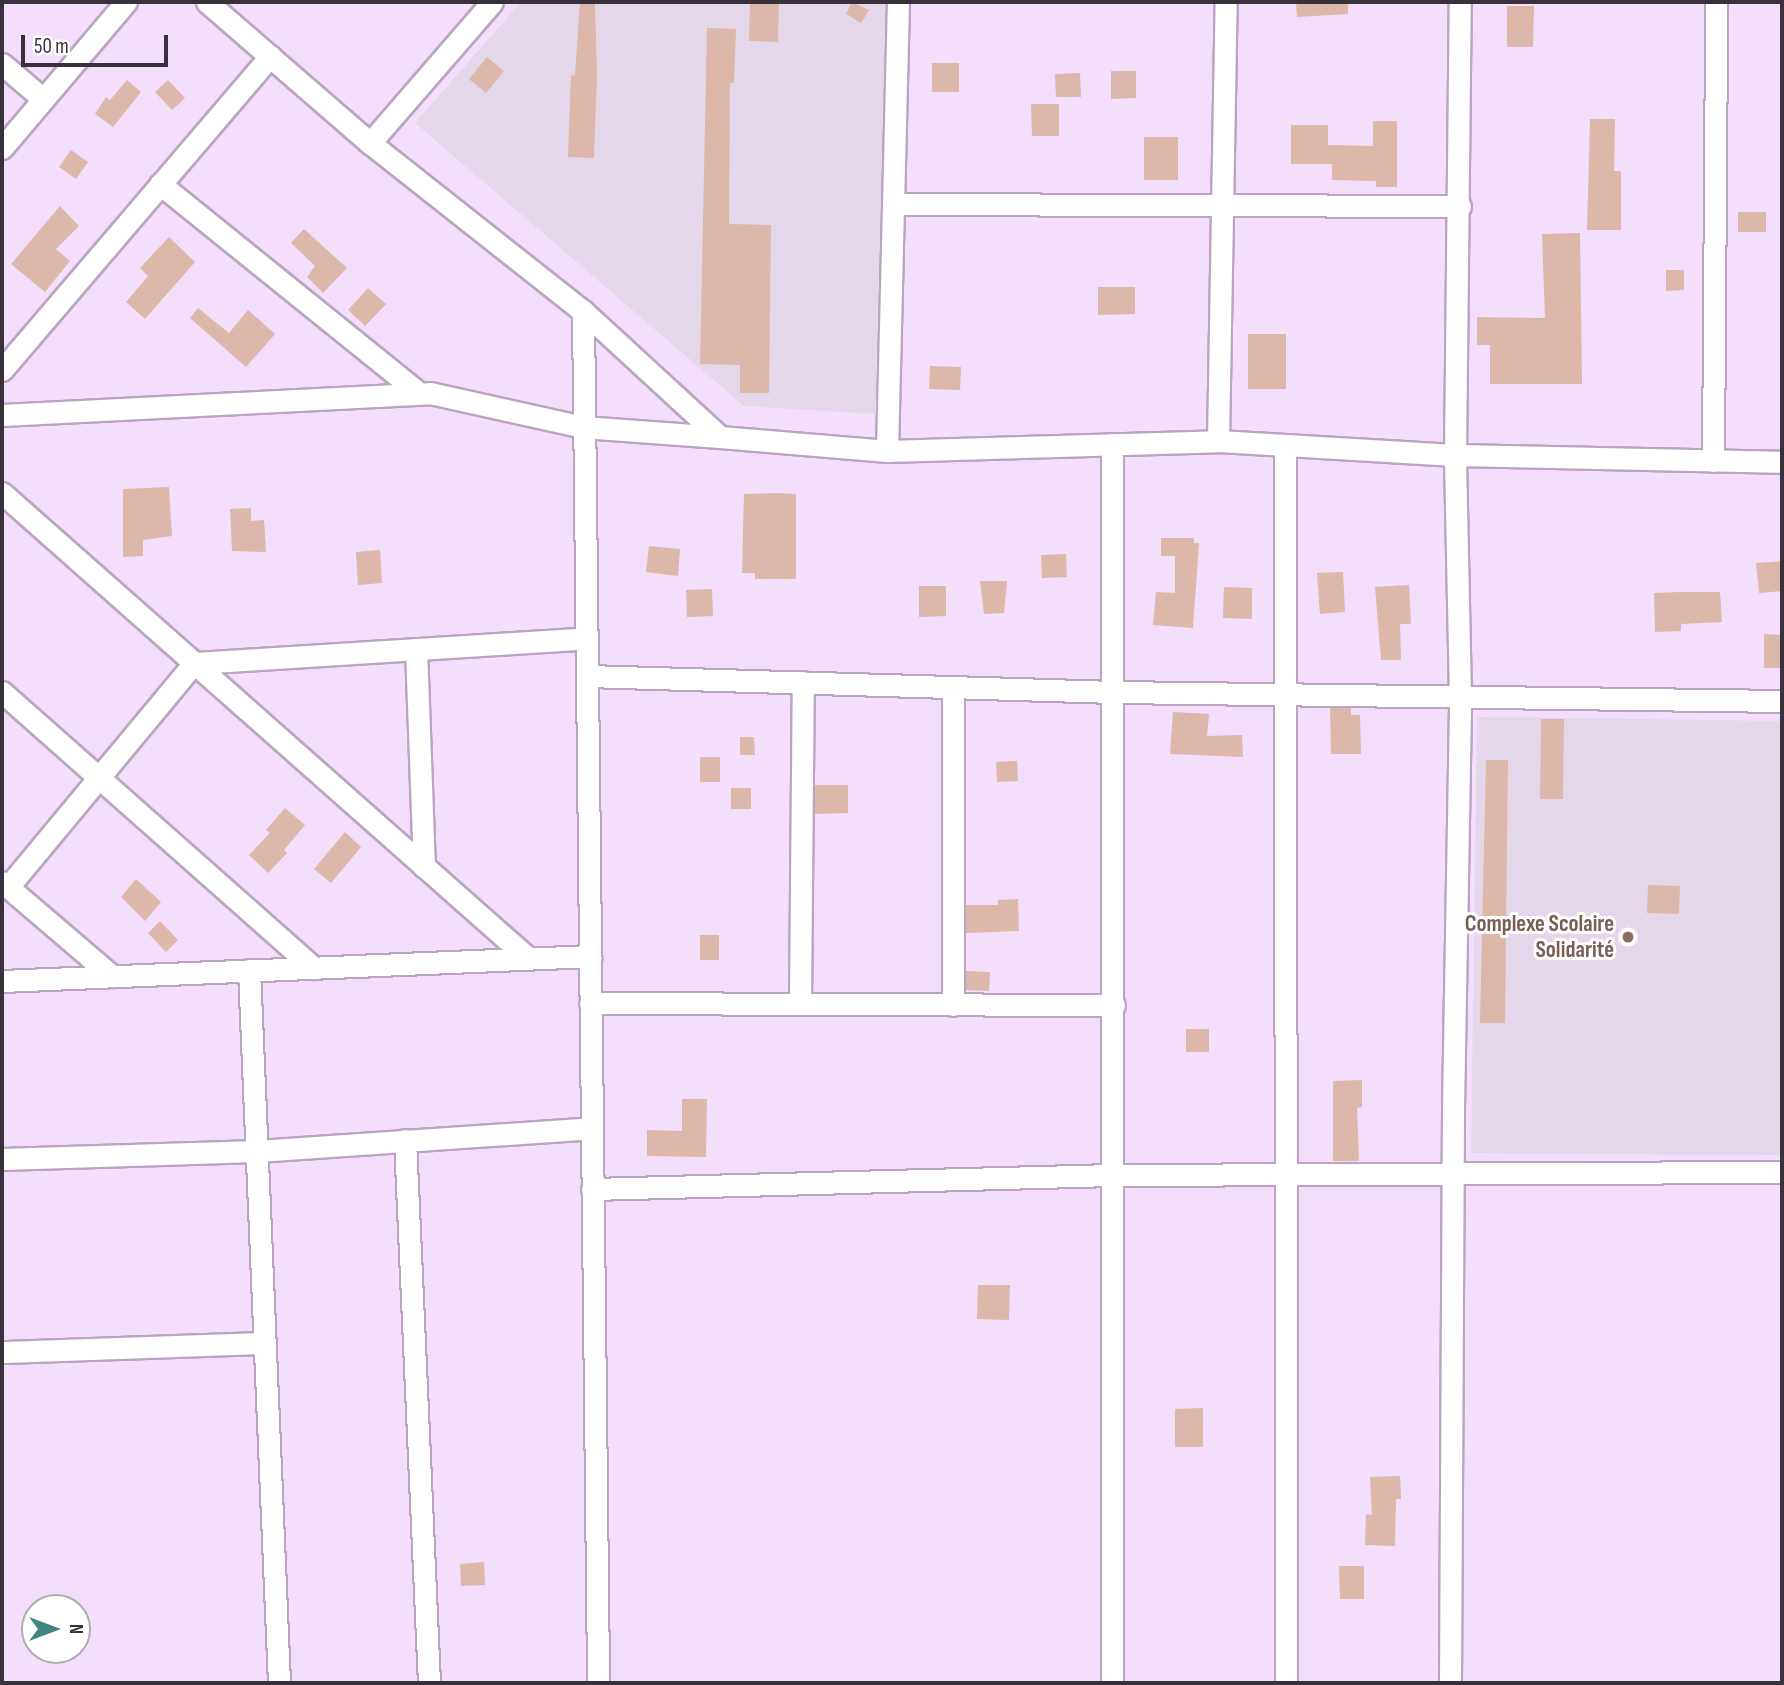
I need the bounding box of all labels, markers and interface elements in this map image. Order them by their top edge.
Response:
scale bar [24,21,172,65]
text: 50 m [34,34,69,59]
place label: Complexe Scolaire Solidarité [1465,910,1614,964]
marker: Complexe Scolaire Solidarité [1620,929,1636,945]
north arrow [21,1594,91,1664]
text: N [64,1624,87,1634]

